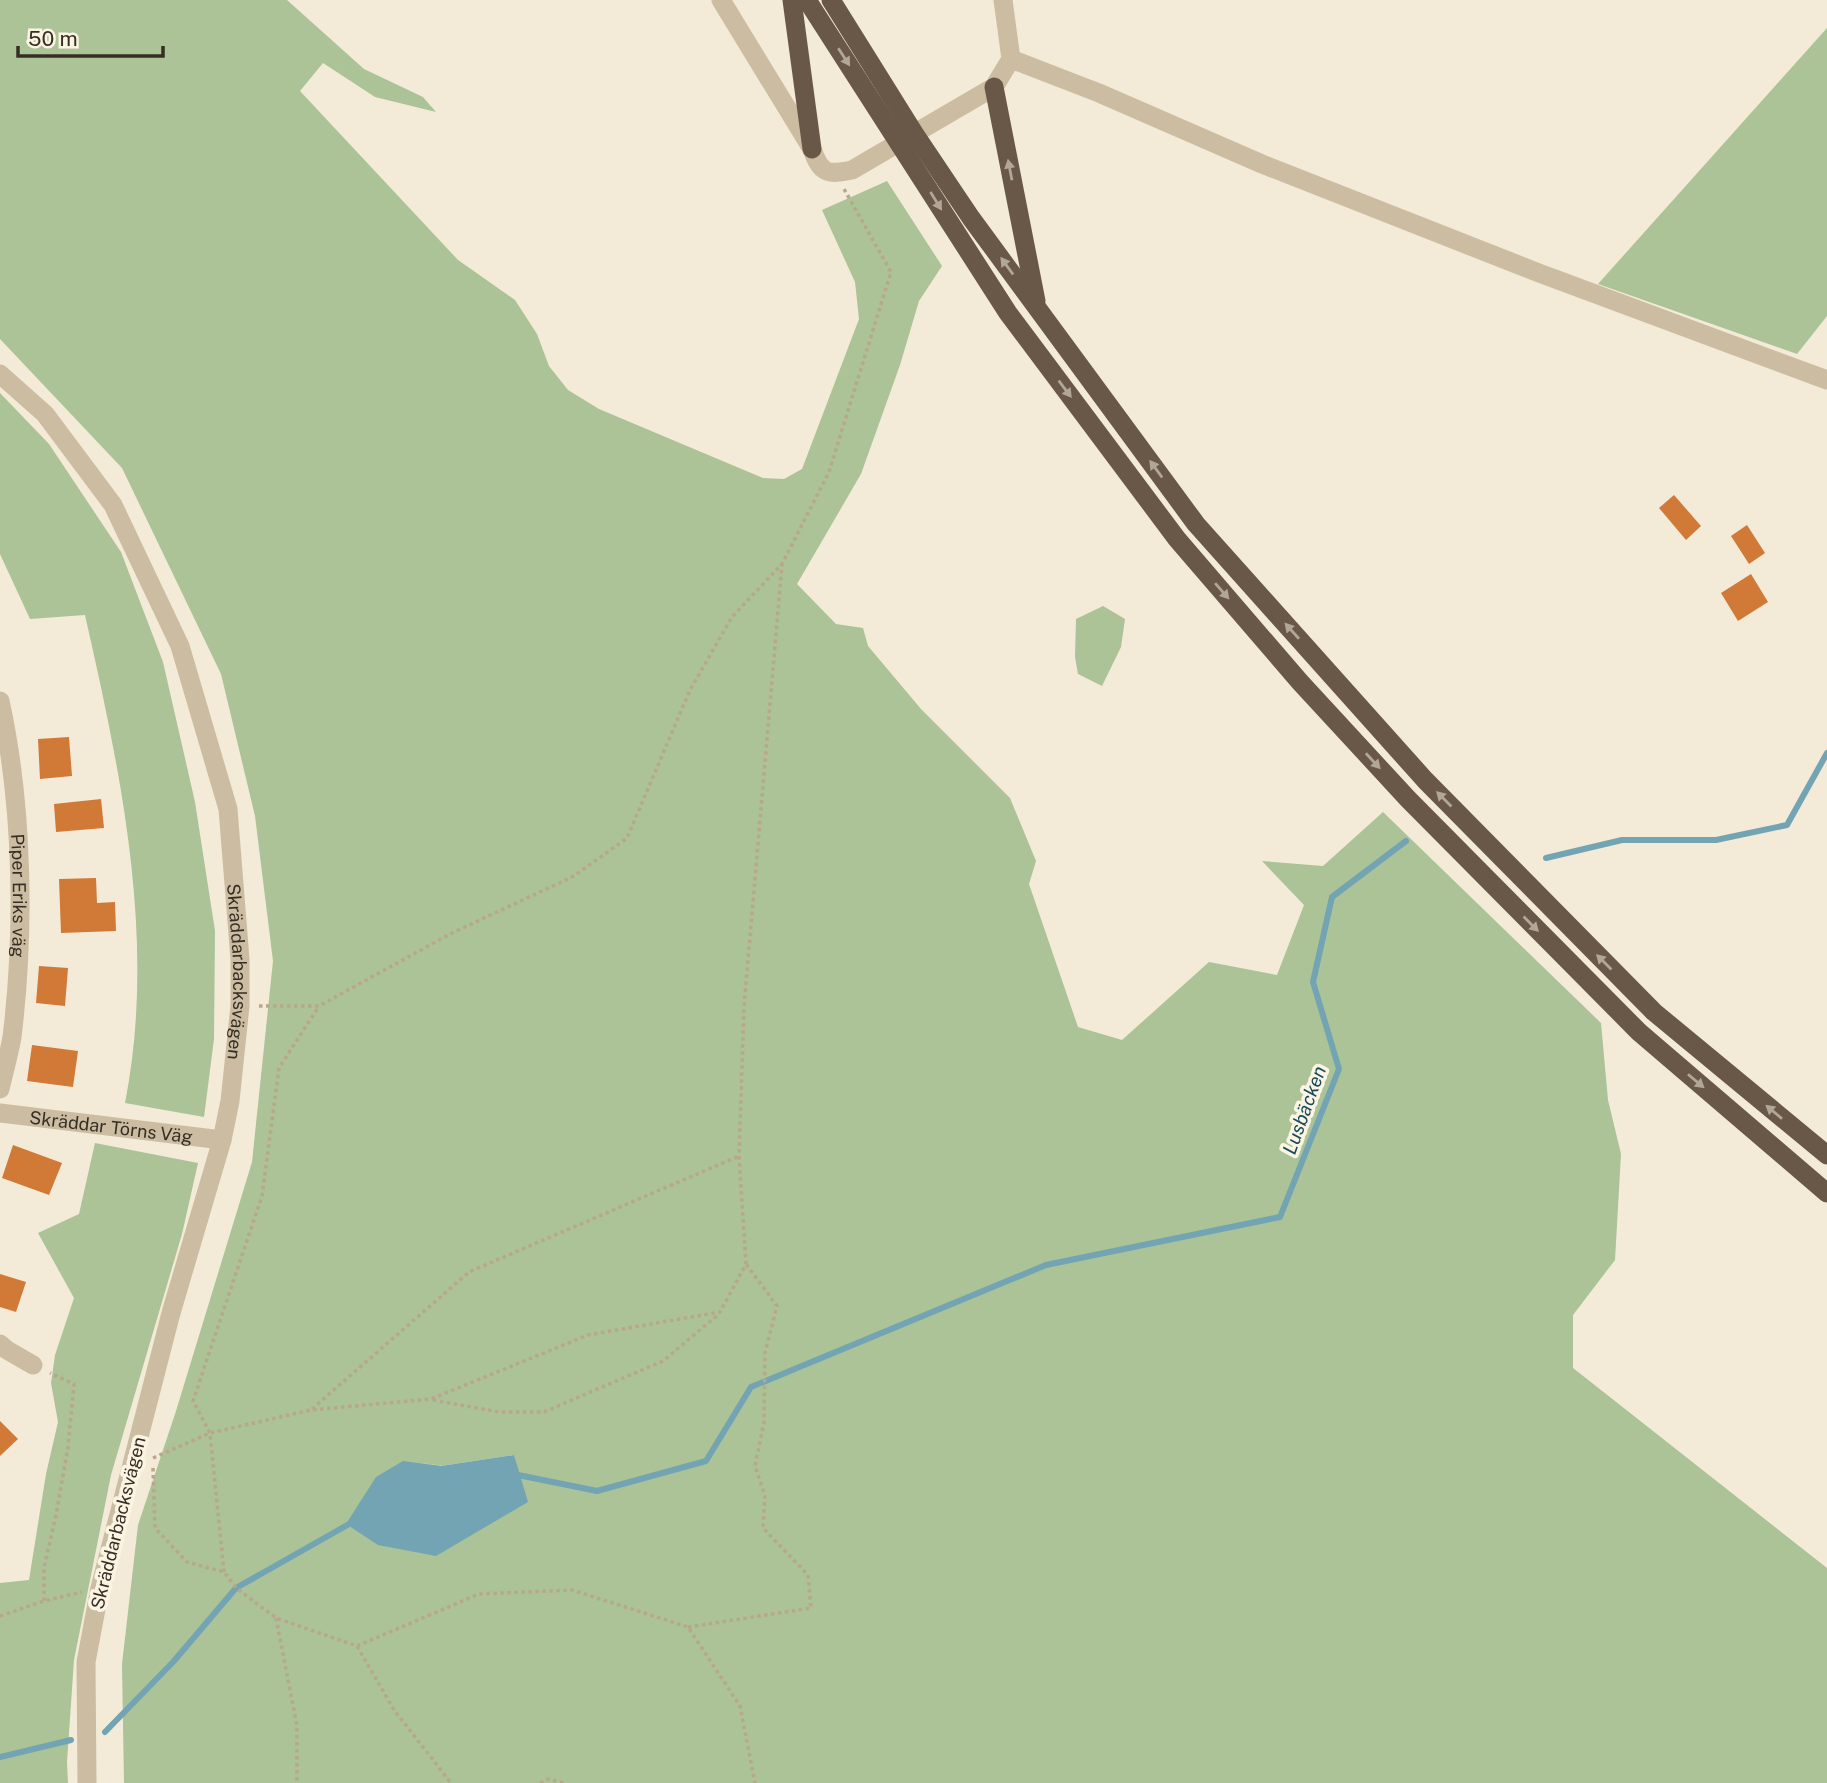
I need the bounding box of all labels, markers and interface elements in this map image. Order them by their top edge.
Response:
scale bar [18,14,163,58]
text: 50 m [28,26,78,51]
one-way arrow [838,48,851,67]
one-way arrow [1004,159,1015,181]
one-way arrow [930,192,943,211]
one-way arrow [1000,257,1014,275]
one-way arrow [1057,380,1071,398]
one-way arrow [1148,461,1163,479]
one-way arrow [1214,582,1229,599]
one-way arrow [1284,622,1300,640]
one-way arrow [1364,752,1380,769]
one-way arrow [1436,791,1453,808]
street label: Piper Eriks väg [7,833,31,958]
street label: Skräddarbacksvägen [223,883,251,1061]
one-way arrow [1523,915,1540,932]
one-way arrow [1596,954,1613,970]
water label: Lusbäcken [1278,1063,1330,1157]
one-way arrow [1687,1073,1704,1088]
one-way arrow [1766,1105,1783,1120]
street label: Skräddar Törns Väg [28,1106,194,1147]
street label: Skräddarbacksvägen [86,1435,150,1611]

